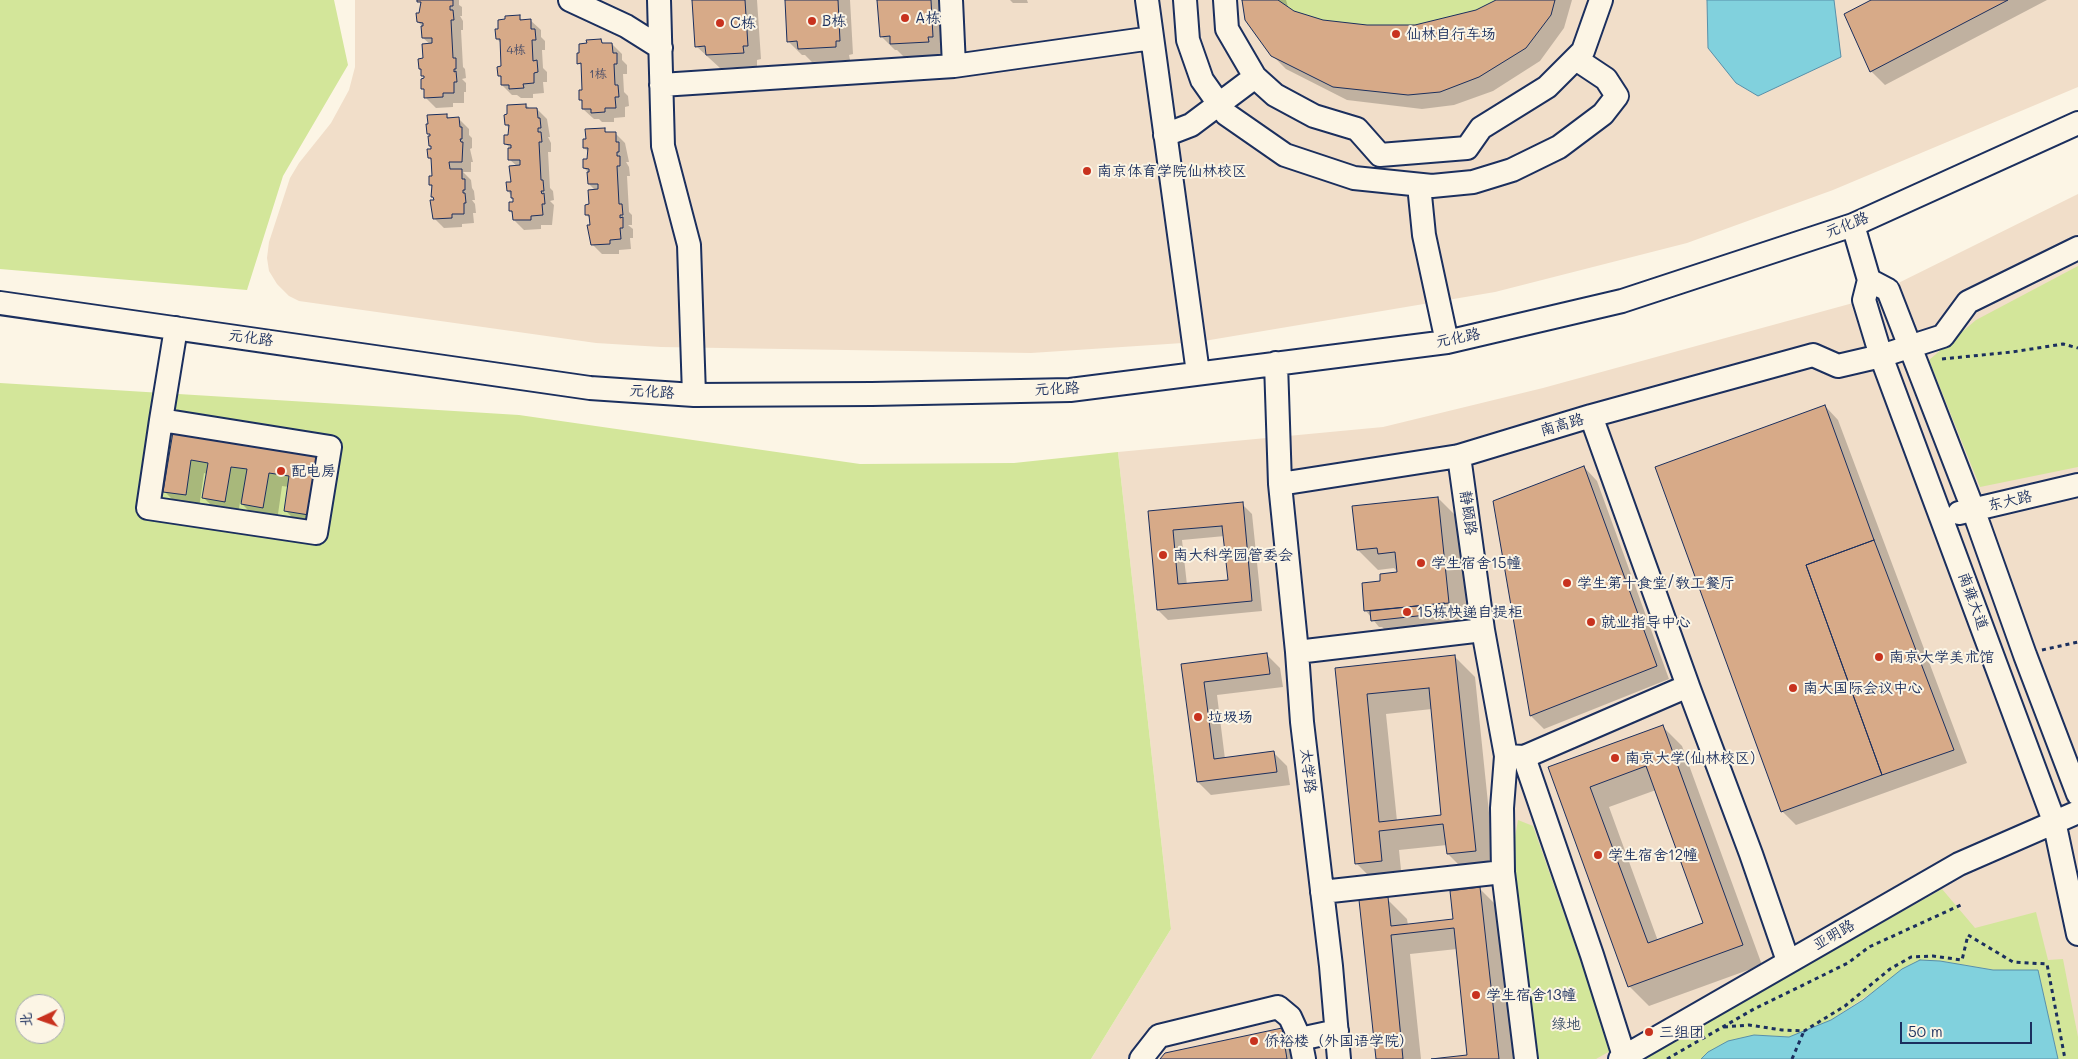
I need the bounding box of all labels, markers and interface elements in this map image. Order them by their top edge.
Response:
place label: A栋 [915,9,940,27]
place label: B栋 [822,12,846,30]
marker: A栋 [899,12,911,24]
place label: C栋 [730,14,756,32]
marker: B栋 [806,15,818,27]
marker: C栋 [714,17,726,29]
place label: 仙林自行车场 [1406,25,1496,43]
marker: 仙林自行车场 [1390,28,1402,40]
house number: 4栋 [506,43,526,57]
house number: 1栋 [589,67,607,81]
place label: 南京体育学院仙林校区 [1097,162,1247,180]
marker: 南京体育学院仙林校区 [1081,165,1093,177]
street label: 元化路 [1823,209,1871,241]
street label: 元化路 [1434,325,1482,351]
street label: 元化路 [227,326,275,350]
street label: 元化路 [1034,379,1080,399]
street label: 元化路 [629,381,675,403]
street label: 南高路 [1538,410,1586,440]
place label: 配电房 [291,462,336,480]
marker: 配电房 [275,465,287,477]
street label: 东大路 [1986,487,2034,515]
street label: 静颐路 [1456,489,1480,537]
place label: 南大科学园管委会 [1173,546,1293,564]
marker: 南大科学园管委会 [1157,549,1169,561]
place label: 学生宿舍15幢 [1431,554,1521,572]
marker: 学生宿舍15幢 [1415,557,1427,569]
street label: 南雍大道 [1954,570,1992,632]
place label: 学生第十食堂/教工餐厅 [1577,574,1735,592]
marker: 学生第十食堂/教工餐厅 [1561,577,1573,589]
place label: 15栋快递自提柜 [1417,603,1522,621]
marker: 15栋快递自提柜 [1401,606,1413,618]
place label: 就业指导中心 [1601,613,1691,631]
marker: 就业指导中心 [1585,616,1597,628]
place label: 南京大学美术馆 [1889,648,1994,666]
marker: 南京大学美术馆 [1873,651,1885,663]
place label: 南大国际会议中心 [1803,679,1923,697]
marker: 南大国际会议中心 [1787,682,1799,694]
place label: 垃圾场 [1208,708,1253,726]
marker: 垃圾场 [1192,711,1204,723]
street label: 太学路 [1296,748,1320,794]
place label: 南京大学(仙林校区) [1625,749,1755,767]
marker: 南京大学(仙林校区) [1609,752,1621,764]
place label: 学生宿舍12幢 [1608,846,1698,864]
marker: 学生宿舍12幢 [1592,849,1604,861]
street label: 亚明路 [1810,916,1858,954]
place label: 学生宿舍13幢 [1486,986,1576,1004]
marker: 学生宿舍13幢 [1470,989,1482,1001]
north arrow [15,994,65,1044]
text: 北 [16,1012,35,1027]
scale bar [1903,1012,2036,1044]
park label: 绿地 [1551,1015,1581,1033]
text: 50 m [1908,1021,1943,1041]
place label: 三组团 [1659,1023,1704,1041]
marker: 三组团 [1643,1026,1655,1038]
place label: 侨裕楼（外国语学院） [1264,1032,1414,1050]
marker: 侨裕楼（外国语学院） [1248,1035,1260,1047]

